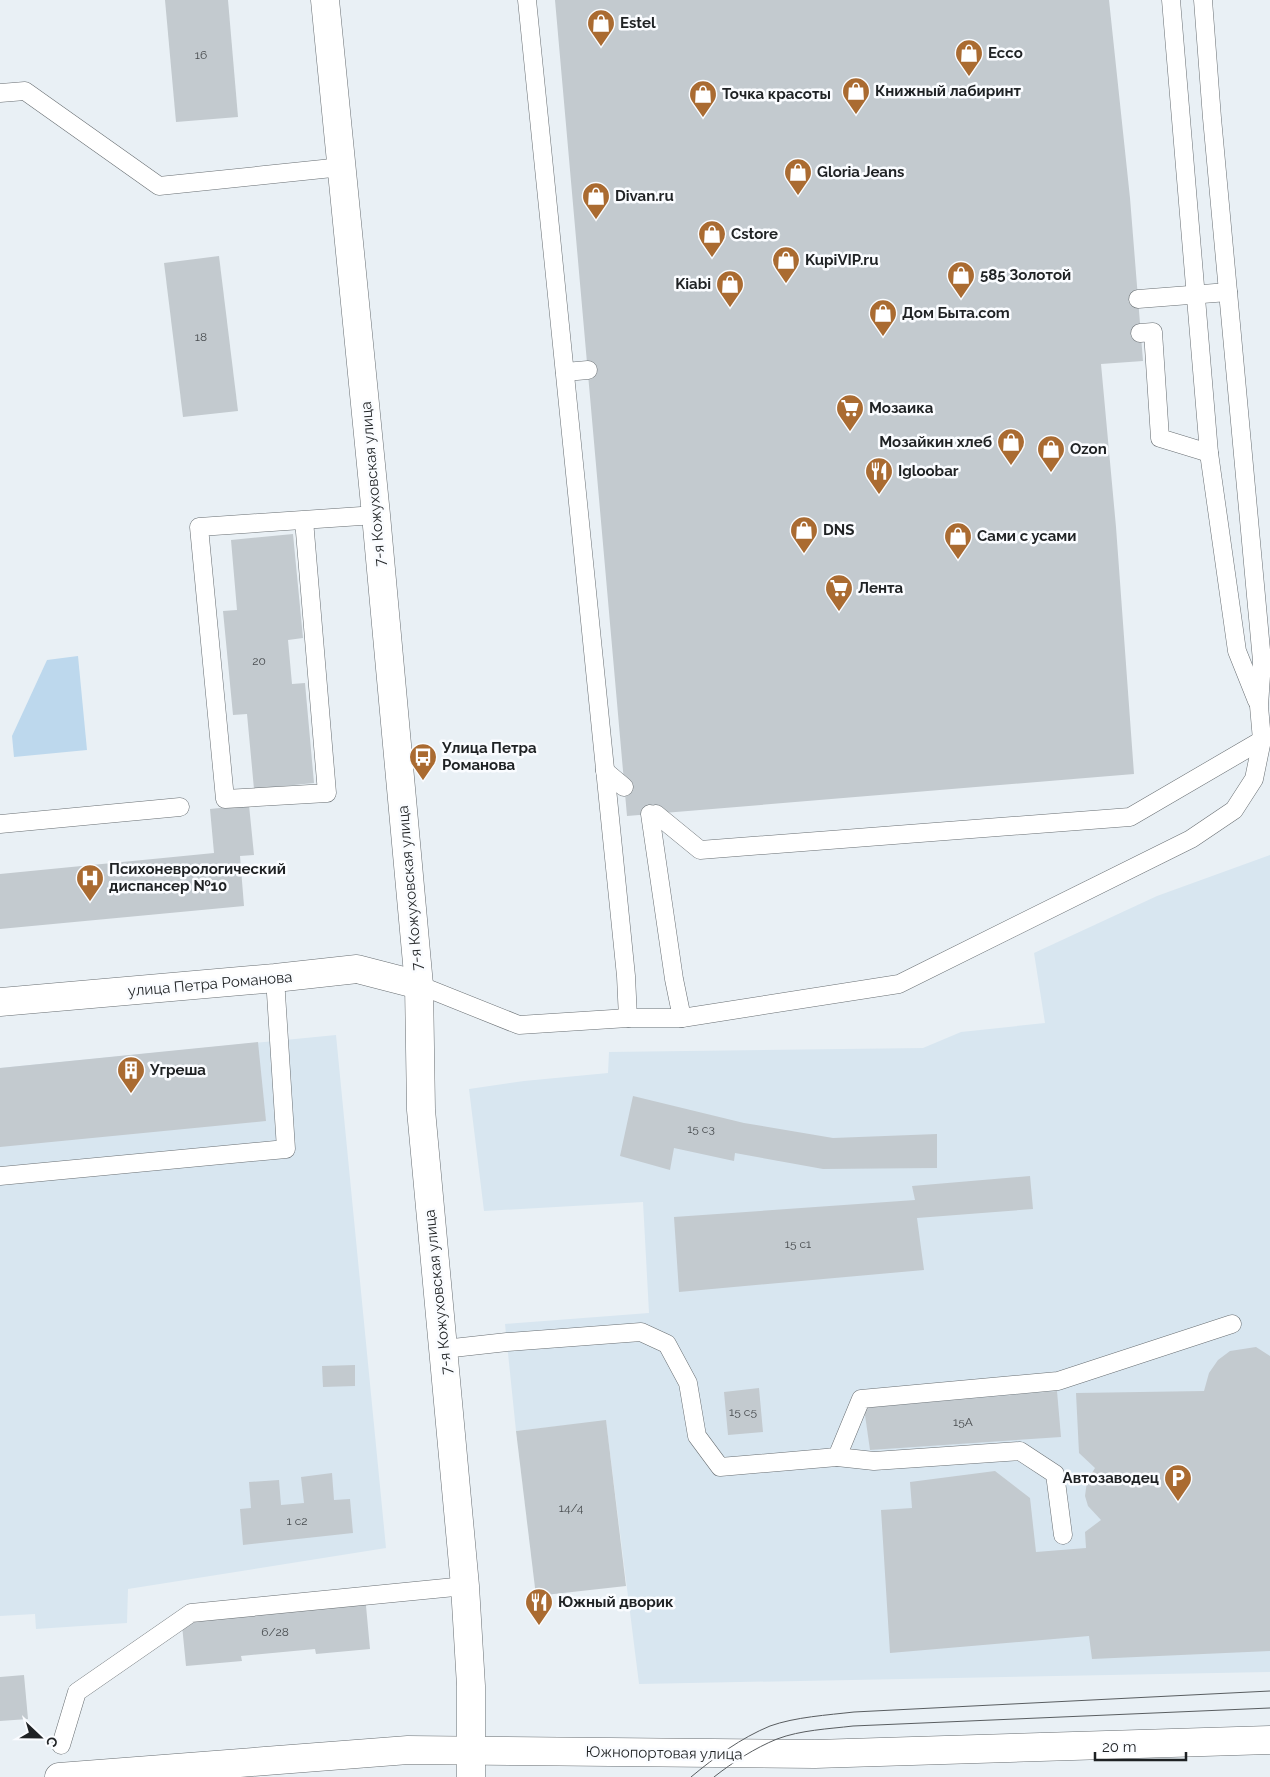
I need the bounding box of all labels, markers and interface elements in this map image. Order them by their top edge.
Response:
shop icon: Estel [586,8,616,47]
place label: Estel [620,14,656,32]
shop icon: Ecco [954,38,984,77]
place label: Ecco [988,44,1023,62]
house number: 16 [195,48,207,62]
shop icon: Книжный лабиринт [841,76,871,115]
shop icon: Точка красоты [688,79,718,118]
place label: Книжный лабиринт [875,82,1021,100]
place label: Точка красоты [722,85,831,103]
shop icon: Gloria Jeans [783,157,813,196]
place label: Gloria Jeans [817,163,904,181]
shop icon: Divan.ru [581,181,611,220]
place label: Divan.ru [615,187,674,205]
shop icon: Cstore [697,219,727,258]
place label: Cstore [731,225,778,243]
shop icon: KupiVIP.ru [771,245,801,284]
place label: KupiVIP.ru [805,251,878,269]
shop icon: 585 Золотой [946,260,976,299]
place label: 585 Золотой [980,266,1071,284]
shop icon: Kiabi [715,269,745,308]
place label: Kiabi [675,275,711,293]
shop icon: Дом Быта.com [868,298,898,337]
place label: Дом Быта.com [902,304,1010,322]
house number: 18 [195,330,207,344]
supermarket icon: Мозаика [835,393,865,432]
place label: Мозаика [869,399,934,417]
street label: 7-я Кожуховская улица [357,401,389,567]
shop icon: Мозайкин хлеб [996,427,1026,466]
place label: Мозайкин хлеб [879,433,992,451]
shop icon: Ozon [1036,434,1066,473]
place label: Ozon [1070,440,1107,458]
restaurant icon: Igloobar [864,456,894,495]
place label: Igloobar [898,462,959,480]
shop icon: DNS [789,515,819,554]
place label: DNS [823,521,854,539]
shop icon: Сами с усами [943,521,973,560]
place label: Сами с усами [977,527,1077,545]
supermarket icon: Лента [824,573,854,612]
place label: Лента [858,579,904,597]
house number: 20 [252,654,266,668]
place label: Улица Петра Романова [441,739,537,774]
bus stop icon: Улица Петра Романова [408,742,438,781]
street label: 7-я Кожуховская улица [394,805,426,971]
place label: Психоневрологический диспансер №10 [109,860,286,895]
hospital icon: Психоневрологический диспансер №10 [75,863,105,902]
street label: улица Петра Романова [127,968,293,1000]
building icon: Угреша [116,1055,146,1094]
place label: Угреша [149,1061,206,1079]
house number: 15 с3 [687,1122,715,1136]
street label: 7-я Кожуховская улица [420,1209,456,1375]
house number: 15 с1 [785,1237,811,1251]
house number: 15 с5 [729,1405,757,1419]
house number: 15А [953,1415,973,1429]
parking icon: Автозаводец [1163,1463,1193,1502]
place label: Автозаводец [1063,1469,1159,1487]
house number: 14/4 [559,1501,584,1515]
house number: 1 с2 [286,1514,308,1528]
restaurant icon: Южный дворик [524,1587,554,1626]
place label: Южный дворик [558,1593,674,1611]
house number: 6/28 [261,1625,289,1639]
north arrow [15,1712,65,1762]
scale bar [1095,1730,1186,1762]
text: С [43,1734,61,1750]
text: 20 m [1102,1738,1137,1756]
street label: Южнопортовая улица [585,1743,743,1763]

